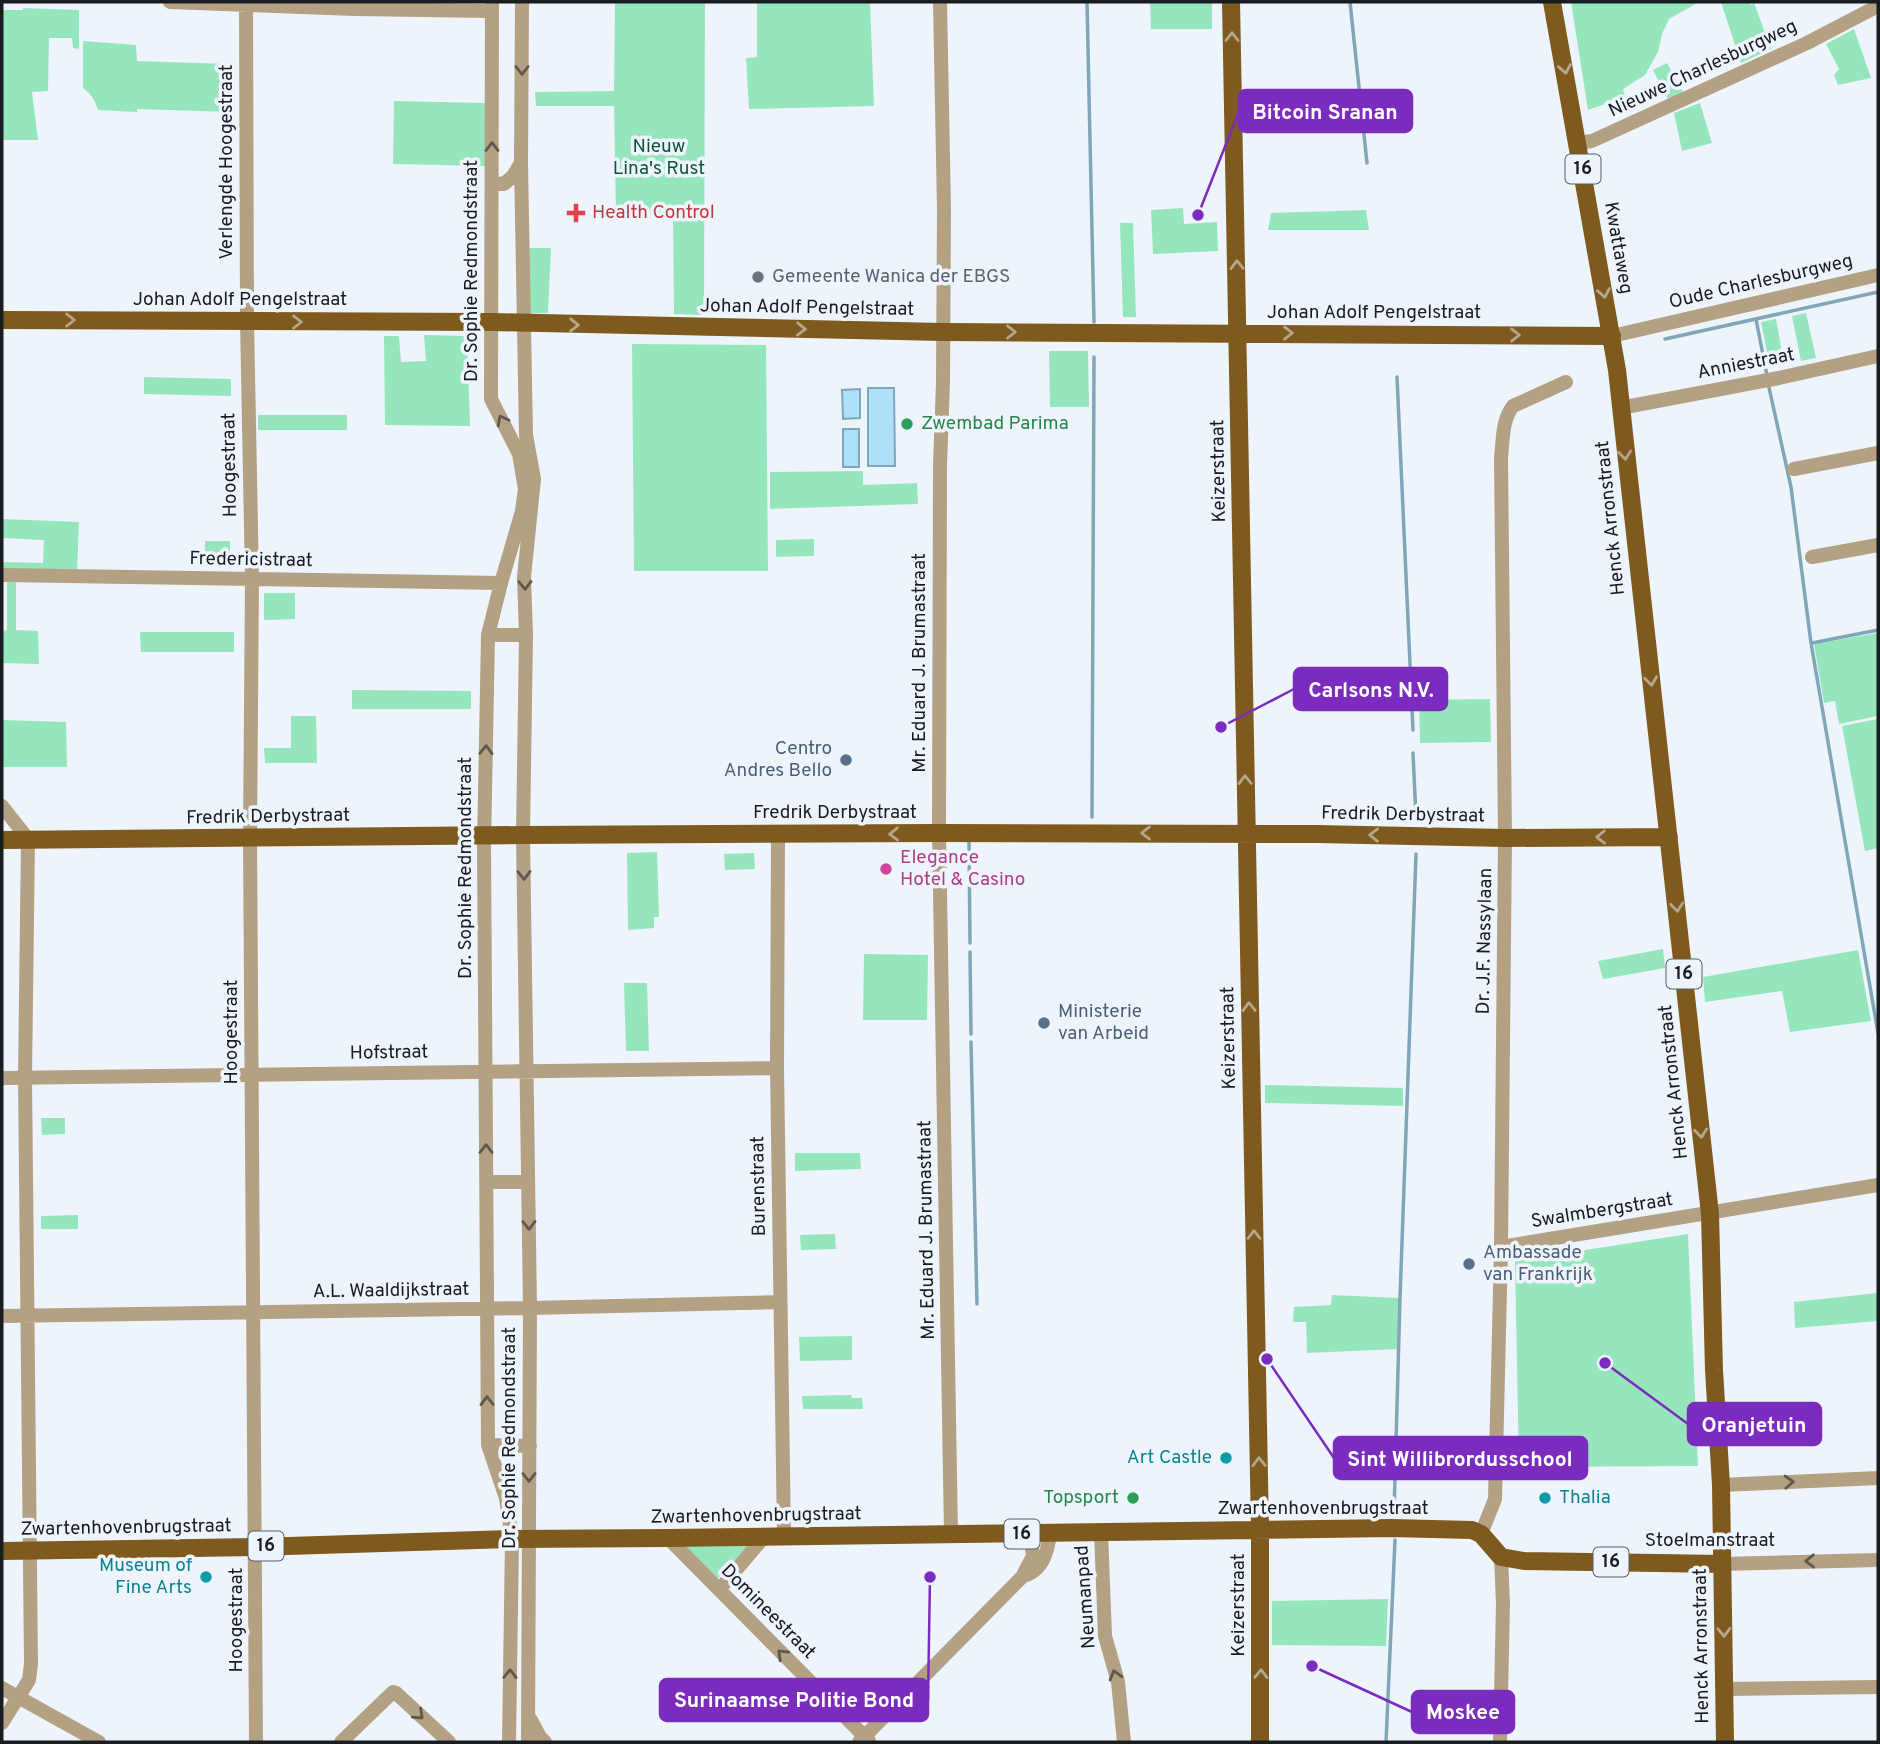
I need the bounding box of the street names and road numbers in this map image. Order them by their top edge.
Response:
street label: Nieuwe Charlesburgweg [1605,15,1801,123]
street label: Verlengde Hoogestraat [215,64,239,260]
road number: 16 [1566,154,1600,184]
street label: Dr. Sophie Redmondstraat [460,160,484,382]
street label: Kwattaweg [1598,200,1638,296]
street label: Oude Charlesburgweg [1667,249,1855,315]
street label: Johan Adolf Pengelstraat [133,288,347,312]
street label: Johan Adolf Pengelstraat [700,294,914,322]
street label: Johan Adolf Pengelstraat [1267,301,1481,325]
street label: Anniestraat [1695,343,1797,385]
street label: Hoogestraat [217,412,243,518]
street label: Keizerstraat [1206,419,1232,523]
street label: Henck Arronstraat [1591,439,1631,597]
street label: Fredericistraat [189,547,313,573]
street label: Mr. Eduard J. Brumastraat [908,553,932,773]
street label: Dr. Sophie Redmondstraat [454,757,478,979]
street label: Fredrik Derbystraat [753,801,917,825]
street label: Fredrik Derbystraat [1321,802,1485,828]
street label: Fredrik Derbystraat [186,804,350,830]
street label: Dr. J.F. Nassylaan [1472,867,1498,1015]
road number: 16 [1666,959,1702,988]
street label: Hoogestraat [220,980,244,1084]
street label: Keizerstraat [1216,986,1242,1090]
street label: Henck Arronstraat [1654,1003,1694,1161]
street label: Hofstraat [349,1040,429,1066]
street label: Mr. Eduard J. Brumastraat [913,1120,941,1340]
street label: Burenstraat [746,1136,772,1236]
street label: Swalmbergstraat [1529,1188,1675,1234]
street label: A.L. Waaldijkstraat [312,1278,470,1304]
street label: Dr. Sophie Redmondstraat [498,1327,522,1549]
street label: Zwartenhovenbrugstraat [1217,1497,1429,1521]
street label: Zwartenhovenbrugstraat [650,1502,862,1530]
street label: Zwartenhovenbrugstraat [20,1514,232,1542]
road number: 16 [1004,1520,1040,1548]
street label: Stoelmanstraat [1645,1529,1775,1553]
road number: 16 [248,1532,284,1560]
street label: Neumanpad [1070,1544,1102,1650]
road number: 16 [1594,1548,1628,1576]
street label: Keizerstraat [1227,1553,1251,1657]
street label: Domineestraat [715,1559,821,1665]
street label: Hoogestraat [225,1568,249,1672]
street label: Henck Arronstraat [1689,1568,1715,1724]

